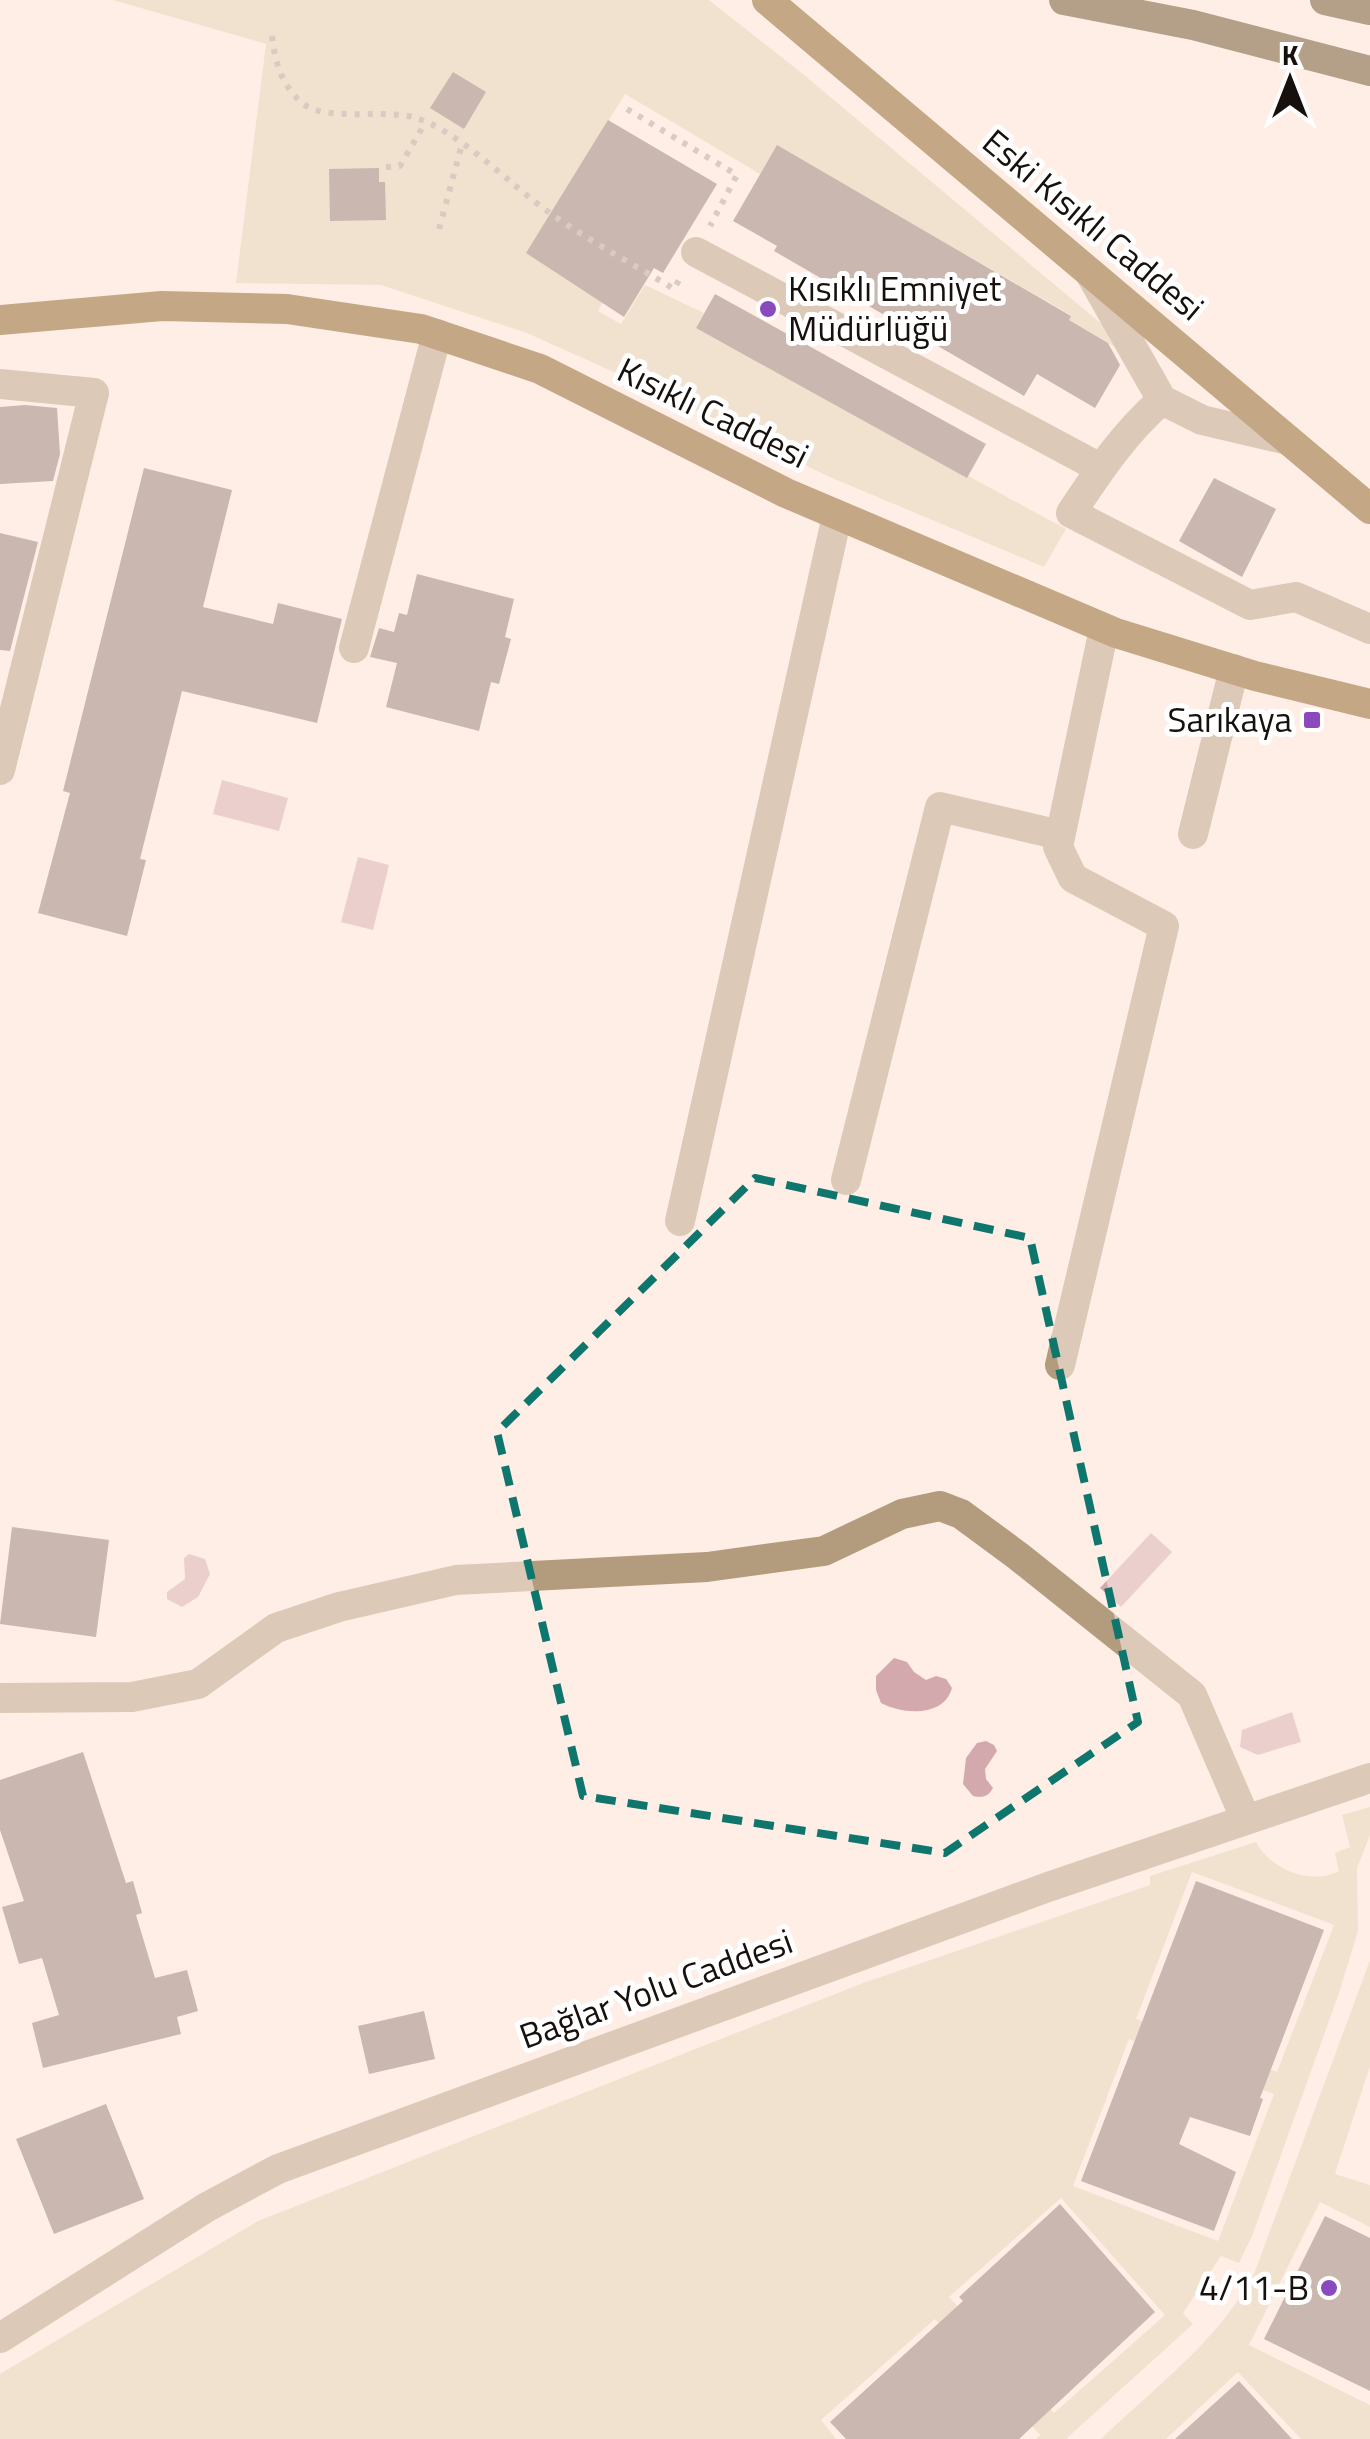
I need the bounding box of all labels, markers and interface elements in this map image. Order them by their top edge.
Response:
north arrow [1240,30,1340,130]
text: K [1282,33,1299,76]
street label: Eski Kısıklı Caddesi [971,115,1216,333]
place label: Kısıklı Emniyet Müdürlüğü [788,261,1001,355]
marker: Kısıklı Emniyet Müdürlüğü [757,298,779,320]
street label: Kısıklı Caddesi [609,342,818,482]
place label: Sarıkaya [1168,692,1292,746]
marker: Sarıkaya [1301,709,1323,731]
street label: Bağlar Yolu Caddesi [512,1914,800,2063]
place label: 4/11-B [1199,2260,1309,2314]
marker: 4/11-B [1318,2277,1340,2299]

